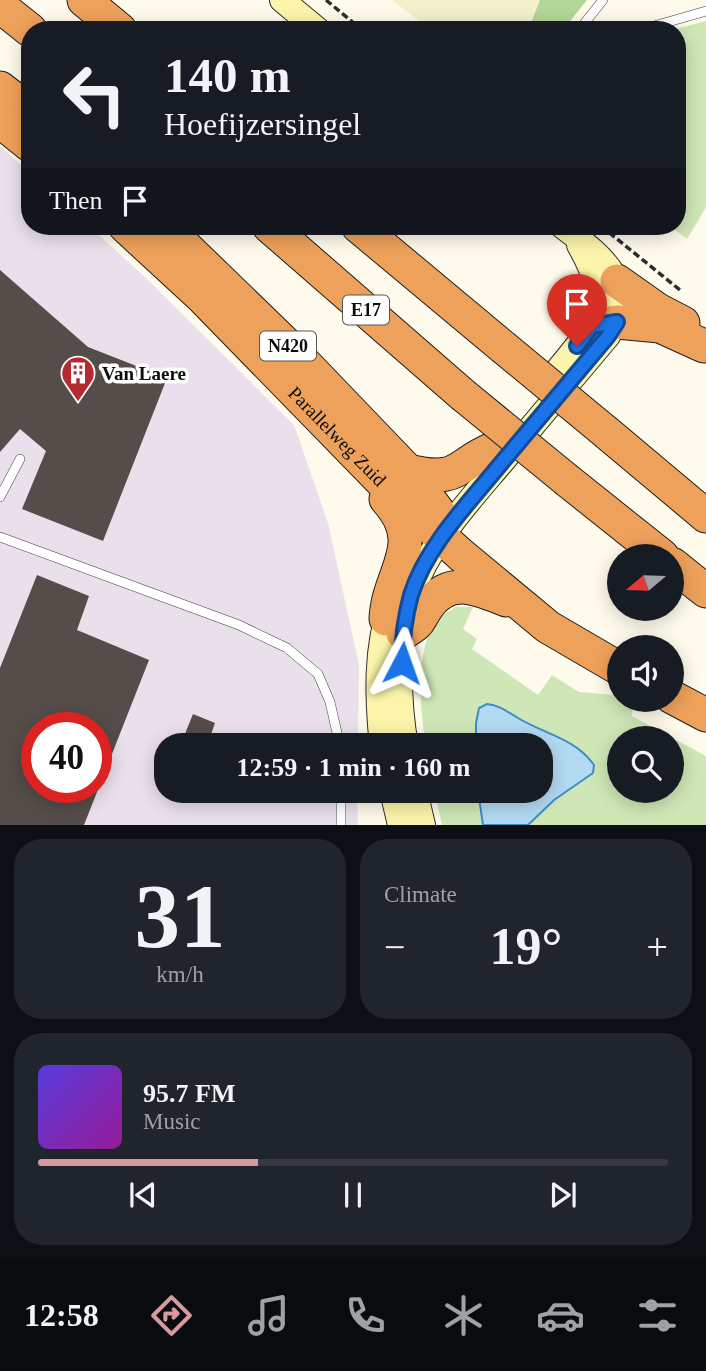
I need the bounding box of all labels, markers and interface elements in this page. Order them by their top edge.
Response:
text: 140 m [164,48,291,103]
icon: left [49,49,140,140]
text: Hoefijzersingel [164,106,361,142]
icon: arrive [116,182,154,220]
text: Then [49,186,102,215]
pin [547,274,607,346]
icon: arrive [558,285,596,323]
road number: E17 [343,296,389,324]
road number: N420 [260,332,316,360]
building icon: Van Laere [59,354,97,403]
place label: Van Laere [102,363,186,384]
street label: Parallelweg Zuid [285,382,391,490]
north arrow [607,544,684,621]
map controls [607,544,684,803]
position arrow [365,626,439,700]
button: sound [607,635,684,712]
speed limit sign: 40 [21,712,112,803]
button: search [607,726,684,803]
text: 12:59 · 1 min · 160 m [237,753,471,782]
text: 31 [135,866,226,967]
text: Climate [384,882,457,907]
text: 19° [490,918,562,975]
text: − [384,926,405,968]
text: + [647,926,668,968]
text: km/h [156,962,204,987]
text: 95.7 FM [143,1079,235,1108]
text: Music [143,1109,201,1134]
icon: previous [124,1176,162,1214]
icon: pause [334,1176,372,1214]
icon: next [544,1176,582,1214]
icon: directions [147,1291,196,1340]
icon: music [244,1291,293,1340]
icon: phone [341,1291,390,1340]
icon: climate [439,1291,488,1340]
icon: car [536,1291,585,1340]
icon: filters [633,1291,682,1340]
text: 12:58 [24,1297,99,1333]

